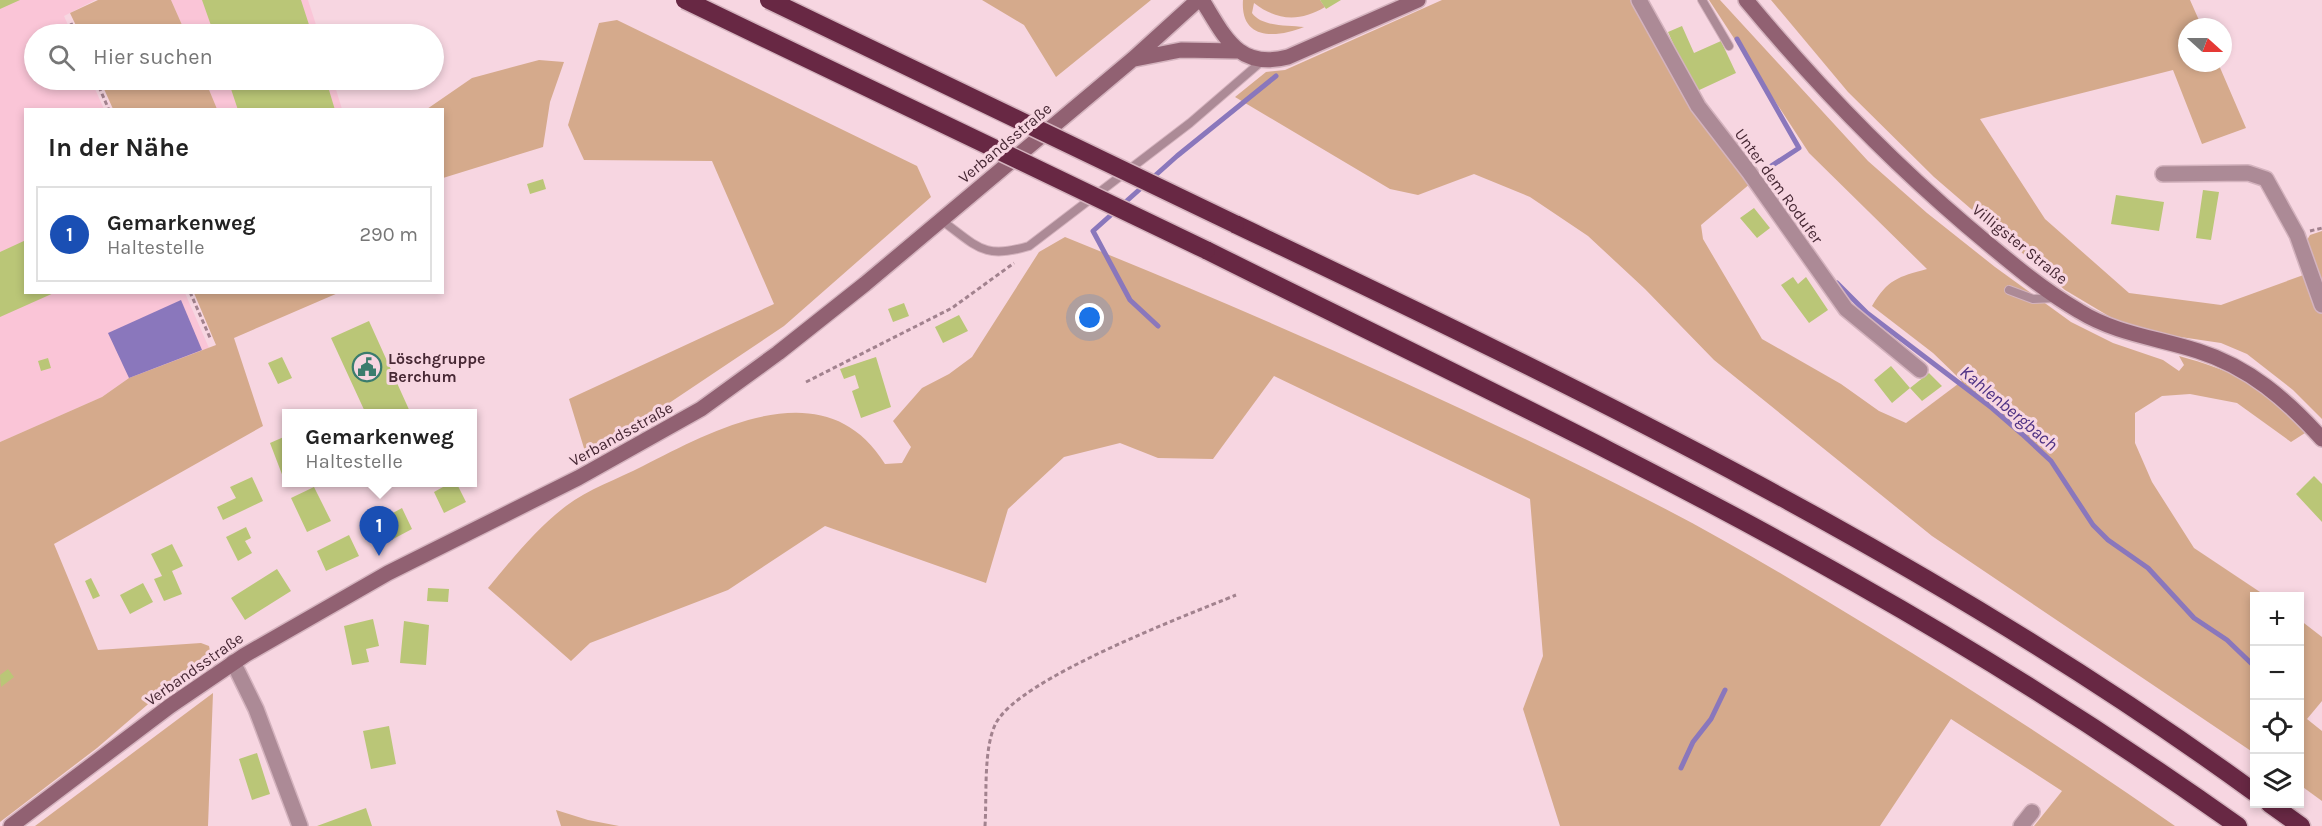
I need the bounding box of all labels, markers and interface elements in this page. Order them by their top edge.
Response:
north arrow [2178,18,2232,72]
search box [24,24,444,90]
icon: search [45,41,78,74]
text: Hier suchen [93,44,213,70]
street label: Verbandsstraße [955,99,1055,187]
street label: Unter dem Rodufer [1731,125,1827,247]
text: In der Nähe [48,132,189,163]
street label: Villigster Straße [1969,200,2071,288]
text: Gemarkenweg [107,210,255,236]
text: 1 [66,223,73,246]
text: 290 m [359,223,418,246]
text: Haltestelle [107,236,205,259]
your location [1075,303,1104,332]
place label: Löschgruppe Berchum [388,349,485,386]
public building icon: Löschgruppe Berchum [351,351,383,383]
water label: Kahlenbergbach [1956,361,2062,455]
street label: Verbandsstraße [566,398,676,470]
popup [282,409,477,487]
text: Gemarkenweg [305,424,454,450]
text: Haltestelle [305,450,403,473]
pin: 1 [360,506,398,556]
map controls [2250,592,2304,808]
button: + [2250,592,2304,646]
street label: Verbandsstraße [141,628,247,710]
button: − [2250,646,2304,700]
button: locate [2250,700,2304,754]
button: layers [2250,754,2304,808]

